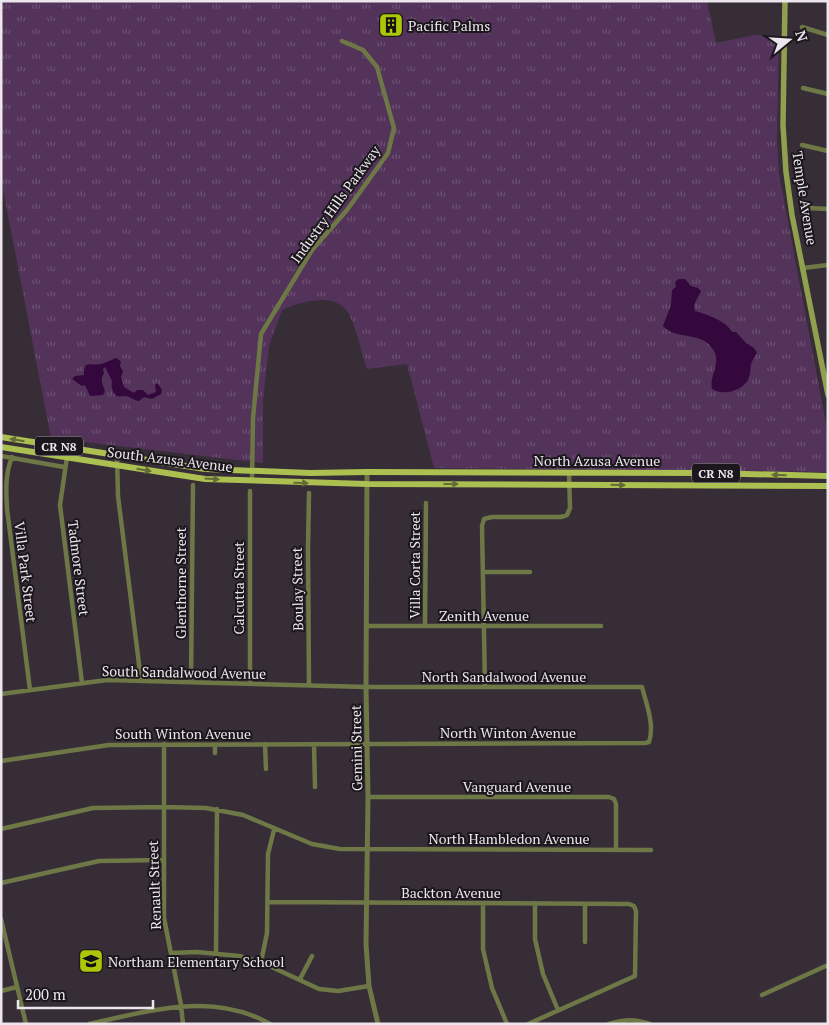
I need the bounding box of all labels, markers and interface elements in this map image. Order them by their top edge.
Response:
building icon: Pacific Palms [378,12,404,38]
north arrow [764,15,814,65]
place label: Pacific Palms [408,16,490,35]
text: N [791,28,813,44]
street label: Industry Hills Parkway [286,141,385,267]
street label: Temple Avenue [788,150,822,246]
one-way arrow [9,435,25,443]
road number: CR N8 [35,436,83,456]
street label: South Azusa Avenue [106,442,234,476]
street label: North Azusa Avenue [534,451,660,470]
road number: CR N8 [692,463,740,482]
one-way arrow [137,466,153,474]
one-way arrow [771,471,787,479]
one-way arrow [204,476,220,484]
one-way arrow [293,479,309,487]
one-way arrow [443,480,459,488]
one-way arrow [610,481,626,489]
street label: Villa Corta Street [405,510,424,619]
street label: Tadmore Street [64,519,94,618]
street label: Villa Park Street [10,520,42,624]
street label: Glenthorne Street [171,526,190,639]
street label: Calcutta Street [229,541,248,635]
street label: Boulay Street [287,546,307,631]
street label: Zenith Avenue [439,606,529,625]
street label: South Sandalwood Avenue [102,661,266,683]
street label: North Sandalwood Avenue [422,667,586,686]
street label: Gemini Street [346,704,366,791]
street label: North Winton Avenue [440,723,576,742]
street label: South Winton Avenue [115,724,251,743]
street label: Vanguard Avenue [463,777,571,796]
street label: North Hambledon Avenue [428,829,590,848]
street label: Renault Street [143,839,165,930]
street label: Backton Avenue [401,883,501,902]
school or university icon: Northam Elementary School [78,948,104,974]
place label: Northam Elementary School [108,952,284,971]
scale bar [18,978,152,1010]
text: 200 m [25,984,66,1004]

